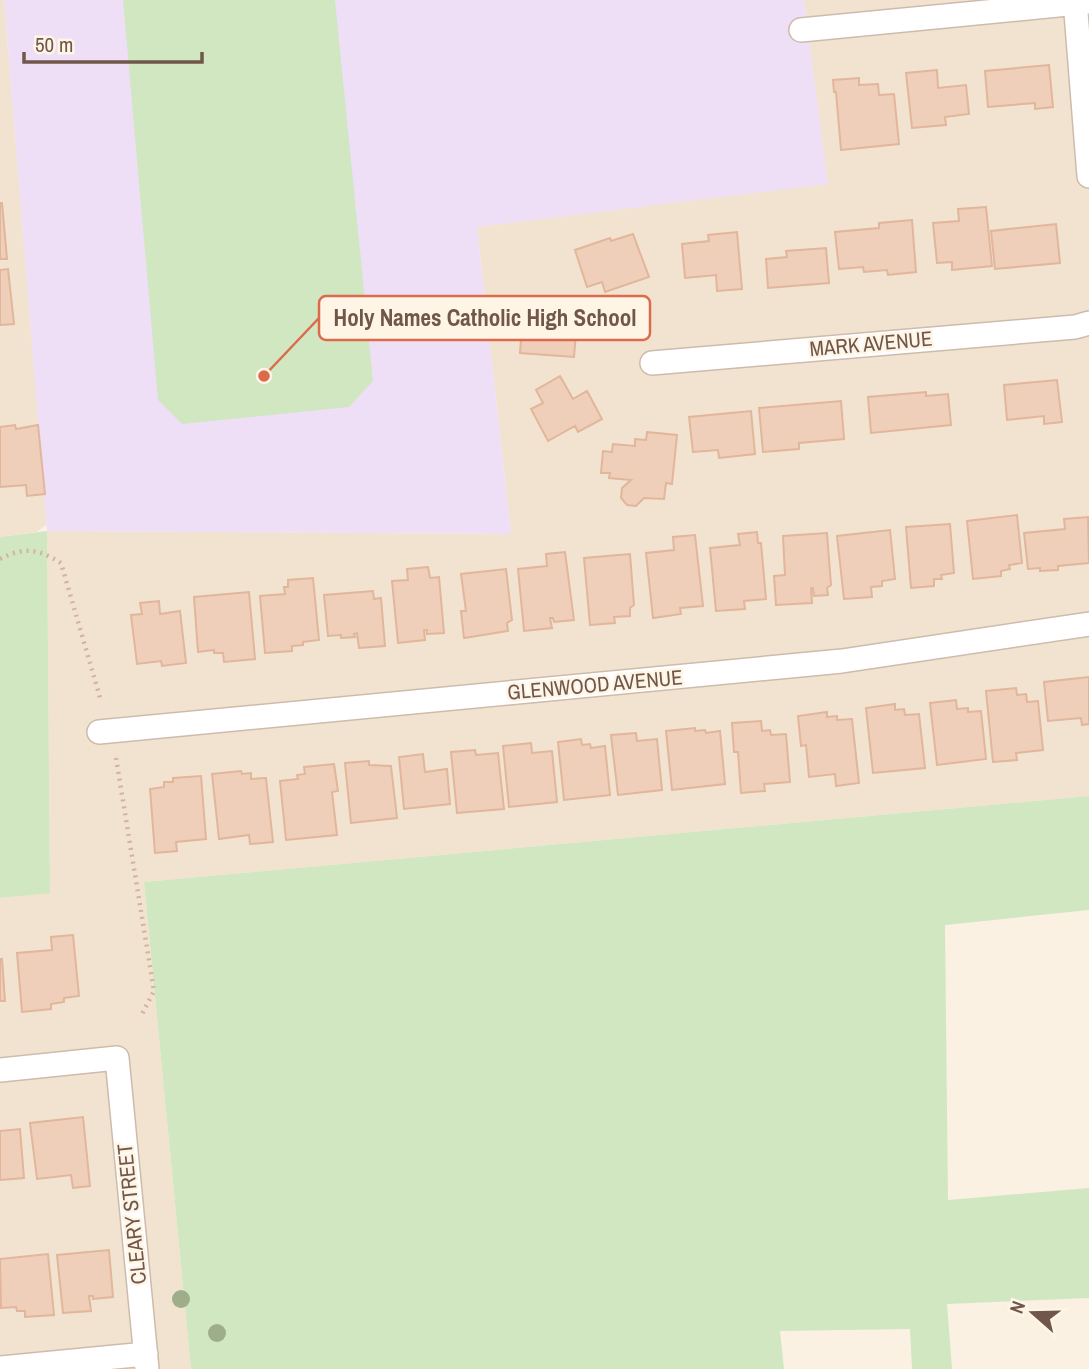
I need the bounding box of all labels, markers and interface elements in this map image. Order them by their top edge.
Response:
scale bar [24,21,203,65]
text: 50 m [35,30,73,59]
callout: Holy Names Catholic High School [319,296,650,340]
text: Holy Names Catholic High School [334,302,636,333]
street label: MARK AVENUE [808,324,934,363]
street label: GLENWOOD AVENUE [506,662,684,707]
street label: CLEARY STREET [110,1142,153,1286]
north arrow [998,1278,1068,1348]
text: N [1003,1297,1031,1317]

